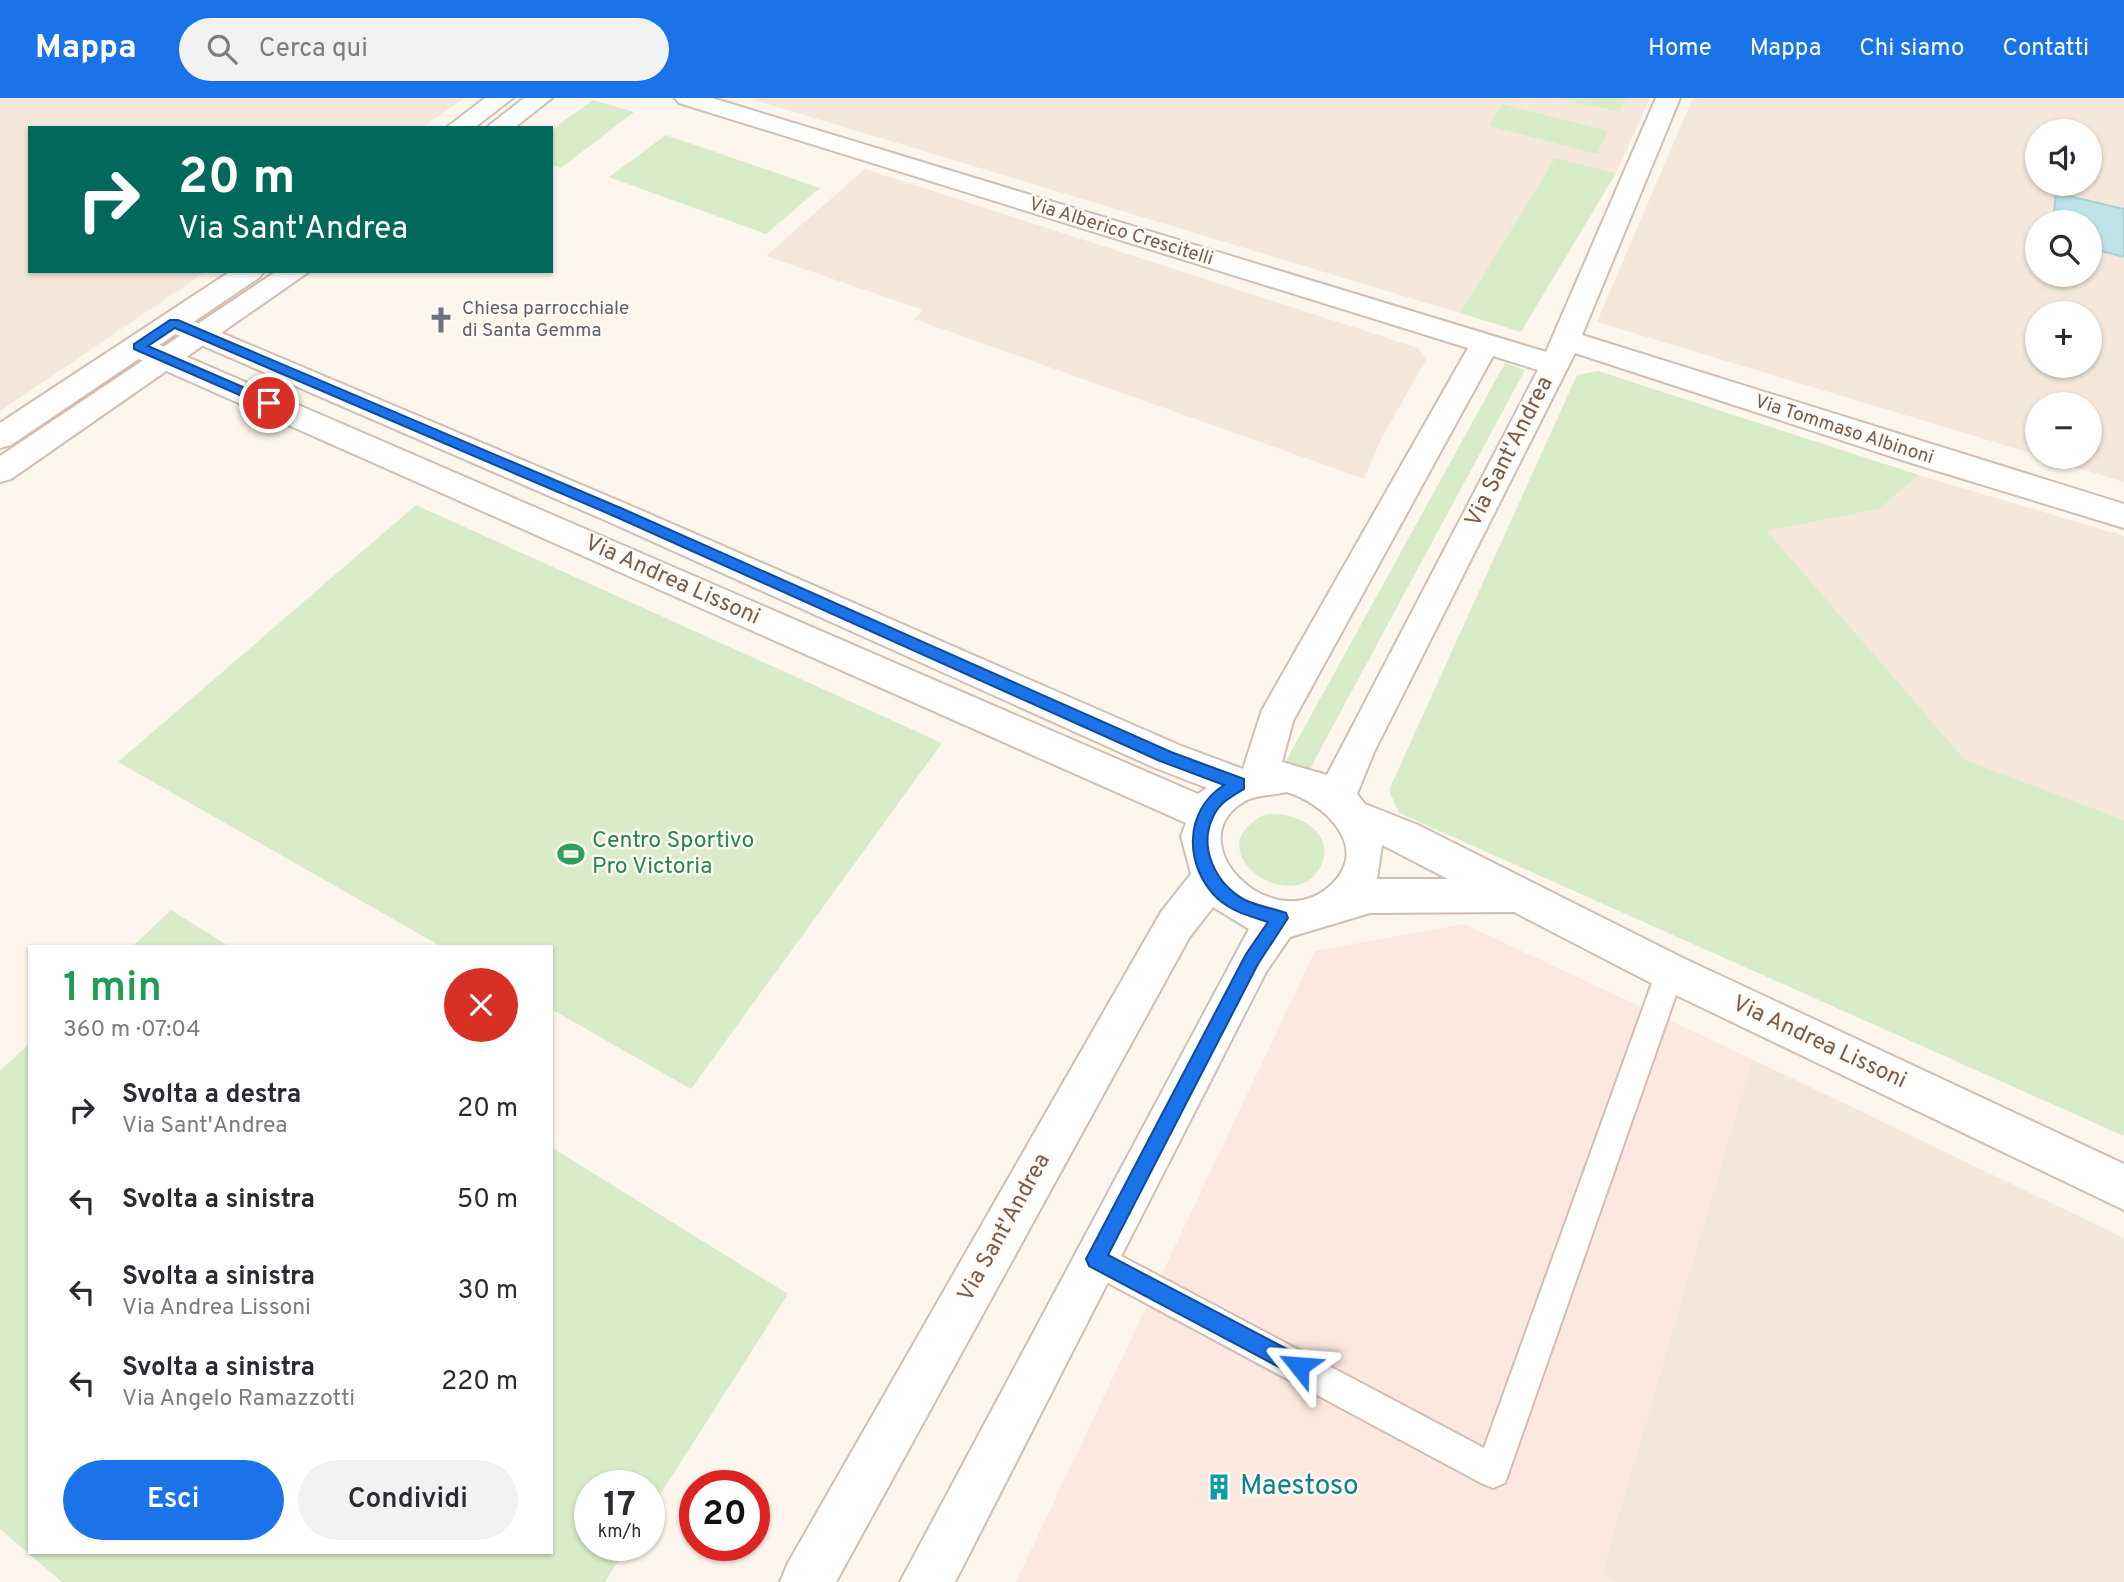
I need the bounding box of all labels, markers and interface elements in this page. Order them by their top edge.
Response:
search box [179,18,669,81]
text: Mappa [35,28,137,70]
icon: search [203,30,241,68]
text: Cerca qui [259,33,368,66]
text: Home [1648,34,1712,64]
text: Mappa [1750,34,1821,64]
text: Chi siamo [1859,34,1964,64]
text: Contatti [2002,34,2089,64]
map controls [2025,119,2102,469]
button: sound [2025,119,2102,196]
text: 20 m [178,149,295,211]
icon: right [63,154,154,245]
street label: Via Alberico Crescitelli [1026,193,1216,271]
text: Via Sant'Andrea [178,210,408,250]
button: search [2025,210,2102,287]
place label: Chiesa parrocchiale di Santa Gemma [462,297,629,343]
button: + [2025,301,2102,378]
church icon: Chiesa parrocchiale di Santa Gemma [426,305,456,335]
street label: Via Sant'Andrea [1460,372,1560,532]
pin [239,373,299,433]
icon: arrive [250,384,288,422]
street label: Via Tommaso Albinoni [1751,390,1937,470]
button: − [2025,392,2102,469]
street label: Via Andrea Lissoni [580,529,764,633]
place label: Centro Sportivo Pro Victoria [592,827,754,882]
sports icon: Centro Sportivo Pro Victoria [556,839,586,869]
text: 1 min [63,963,162,1016]
button: close [444,968,518,1042]
street label: Via Andrea Lissoni [1727,990,1911,1096]
text: 360 m · 07:04 [63,1016,200,1045]
text: Svolta a destra [122,1079,301,1112]
icon: right [63,1091,101,1129]
text: 20 m [457,1093,518,1126]
text: Via Sant'Andrea [122,1112,287,1141]
street label: Via Sant'Andrea [952,1149,1058,1307]
icon: left [63,1182,101,1220]
text: Svolta a sinistra [122,1184,315,1217]
text: 50 m [457,1184,518,1217]
text: Svolta a sinistra [122,1261,315,1294]
icon: left [63,1273,101,1311]
text: 30 m [458,1275,518,1308]
text: Via Andrea Lissoni [122,1294,311,1323]
position arrow [1262,1329,1336,1403]
text: Svolta a sinistra [122,1352,315,1385]
icon: left [63,1364,101,1402]
text: 220 m [441,1366,518,1399]
text: Via Angelo Ramazzotti [122,1385,355,1414]
button: Esci [63,1460,284,1540]
button: Condividi [298,1460,518,1540]
place label: Maestoso [1240,1469,1359,1505]
speed limit sign: 20 [679,1470,770,1561]
building icon: Maestoso [1204,1472,1234,1502]
text: 17 [603,1484,636,1528]
text: km/h [598,1521,641,1544]

